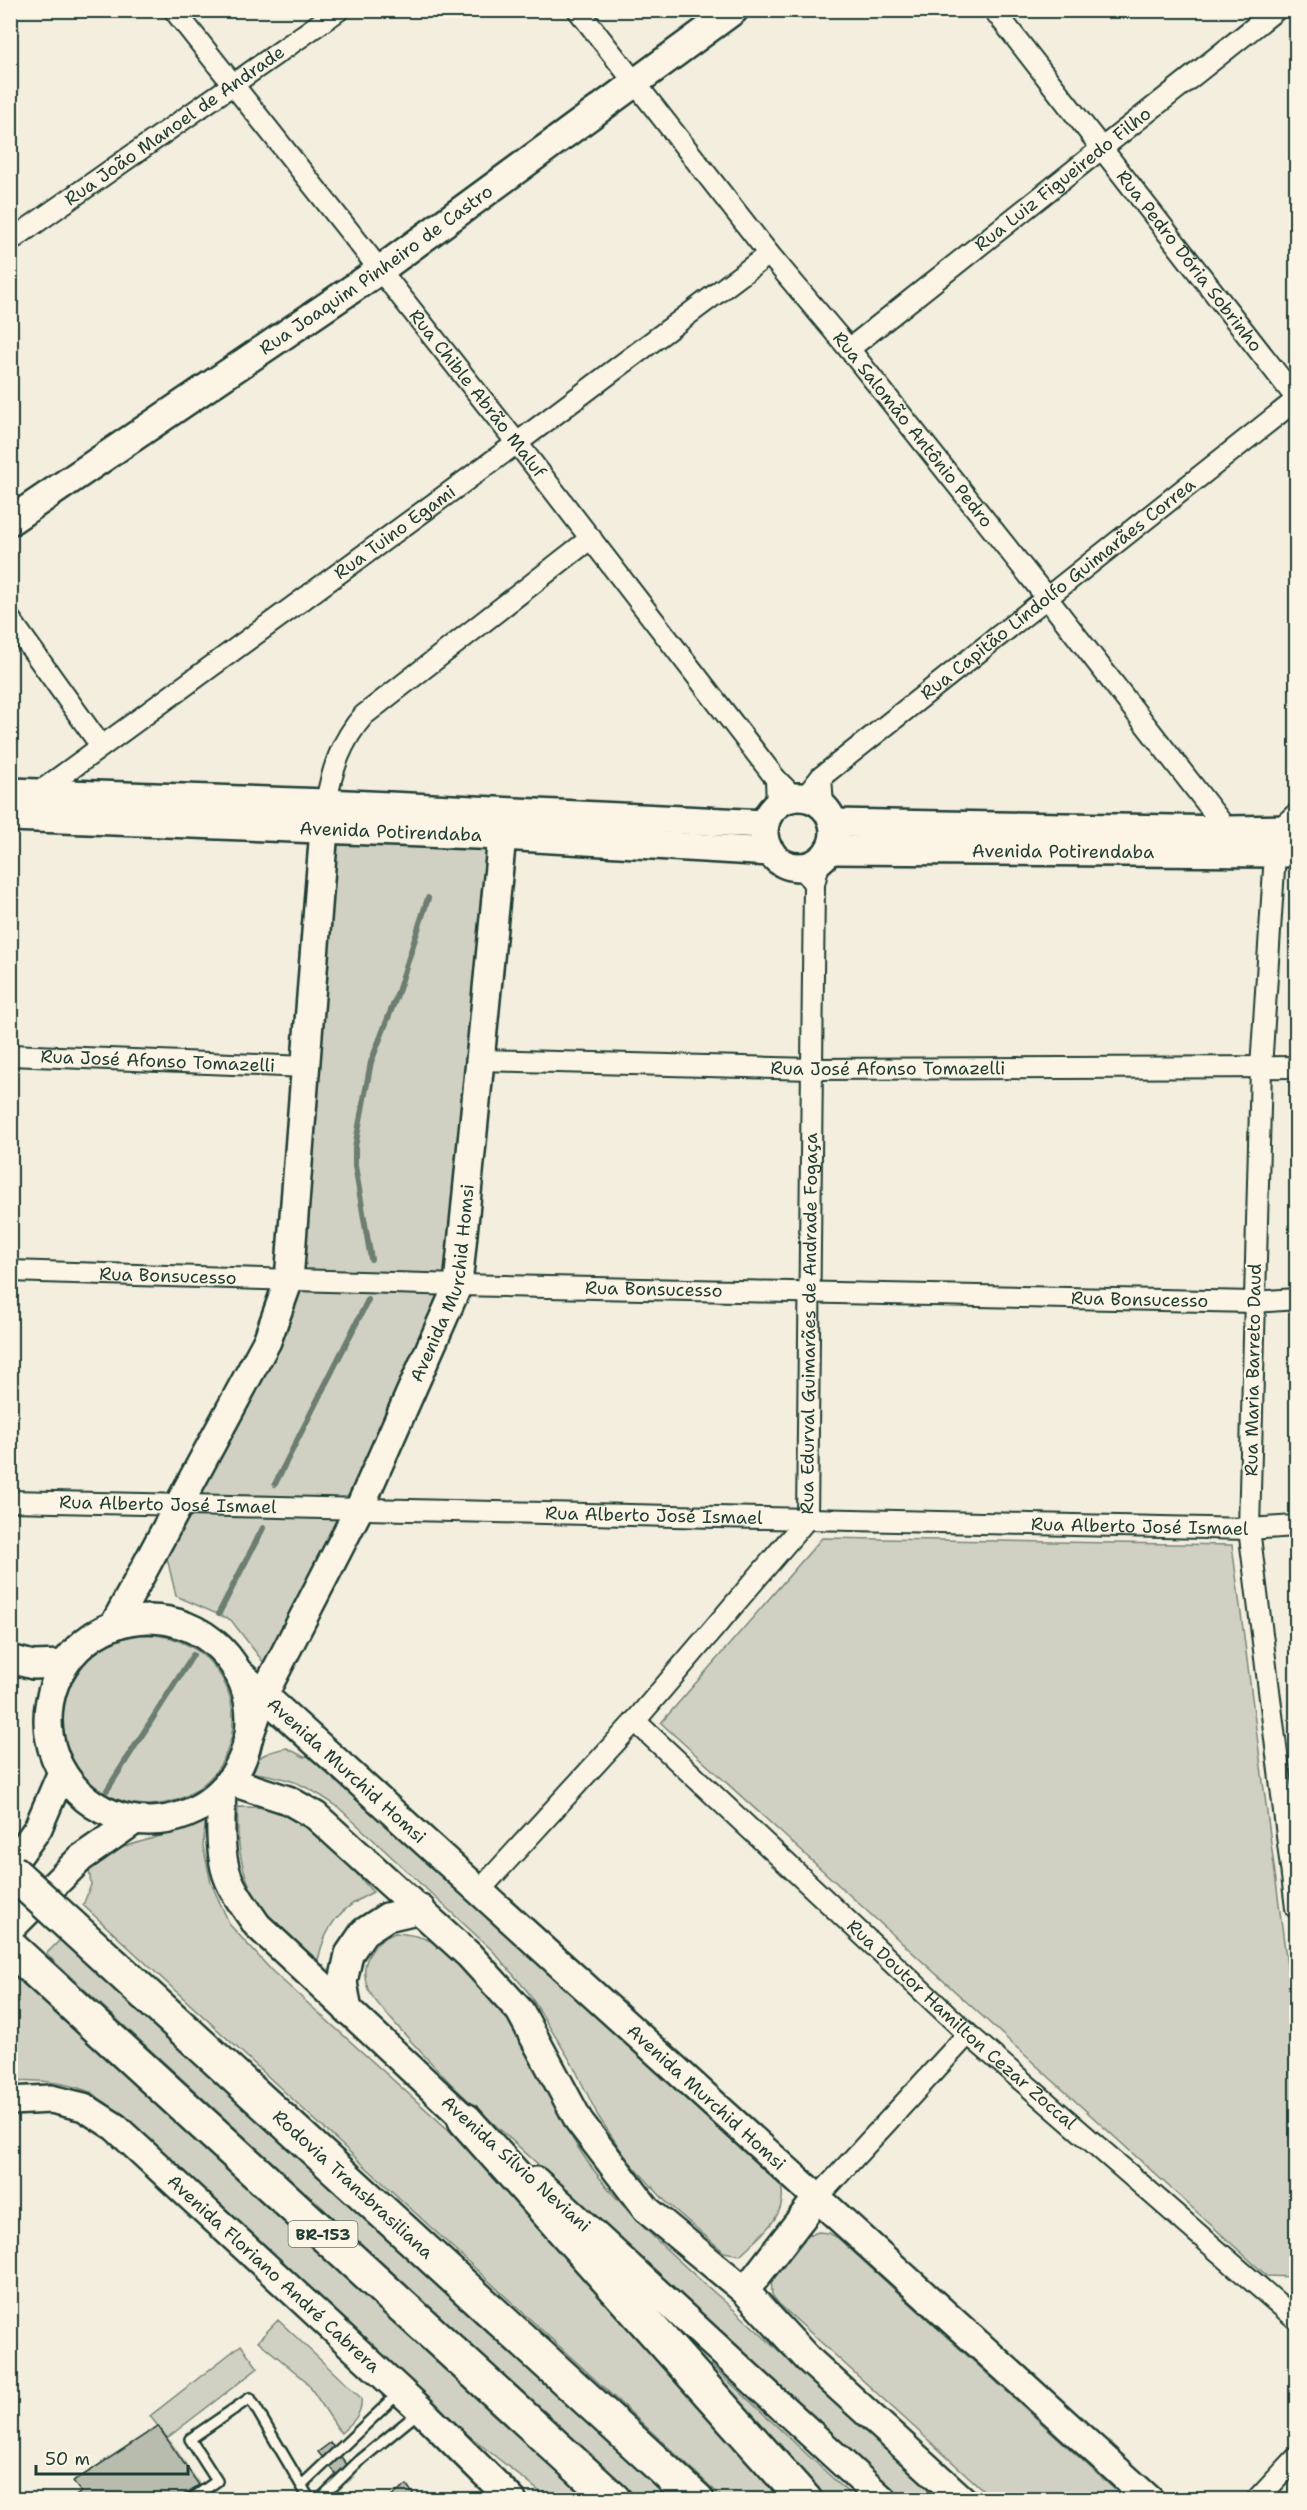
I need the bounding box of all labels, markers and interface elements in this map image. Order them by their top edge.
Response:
street label: Rua João Manoel de Andrade [60,40,289,211]
street label: Rua Luiz Figueiredo Filho [970,102,1156,257]
street label: Rua Pedro Dória Sobrinho [1111,165,1268,357]
street label: Rua Joaquim Pinheiro de Castro [255,179,498,360]
street label: Rua Chible Abrão Maluf [404,304,552,483]
street label: Rua Salomão Antônio Pedro [827,327,998,533]
street label: Rua Capitão Lindolfo Guimarães Correa [916,473,1200,705]
street label: Rua Tuino Egami [329,480,460,585]
street label: Avenida Potirendaba [299,816,482,847]
street label: Avenida Potirendaba [972,839,1154,864]
street label: Rua José Afonso Tomazelli [40,1044,276,1078]
street label: Rua José Afonso Tomazelli [770,1056,1005,1081]
street label: Rua Edurval Guimarães de Andrade Fogaça [795,1133,823,1515]
street label: Avenida Murchid Homsi [405,1183,480,1386]
street label: Rua Bonsucesso [99,1262,237,1290]
street label: Rua Maria Barreto Daud [1239,1263,1267,1477]
street label: Rua Bonsucesso [585,1276,723,1303]
street label: Rua Bonsucesso [1071,1286,1209,1313]
street label: Rua Alberto José Ismael [59,1490,278,1519]
street label: Rua Alberto José Ismael [545,1501,763,1530]
street label: Rua Alberto José Ismael [1031,1512,1249,1541]
street label: Avenida Murchid Homsi [262,1692,431,1849]
street label: Rua Doutor Hamilton Cezar Zoccal [842,1914,1082,2135]
street label: Avenida Murchid Homsi [622,2019,791,2176]
street label: Avenida Sílvio Neviani [436,2090,596,2238]
street label: Rodovia Transbrasiliana [268,2105,438,2264]
street label: Avenida Floriano André Cabrera [162,2169,385,2378]
road number: BR-153 [288,2221,358,2247]
scale bar [36,2438,188,2476]
text: 50 m [45,2447,90,2471]

